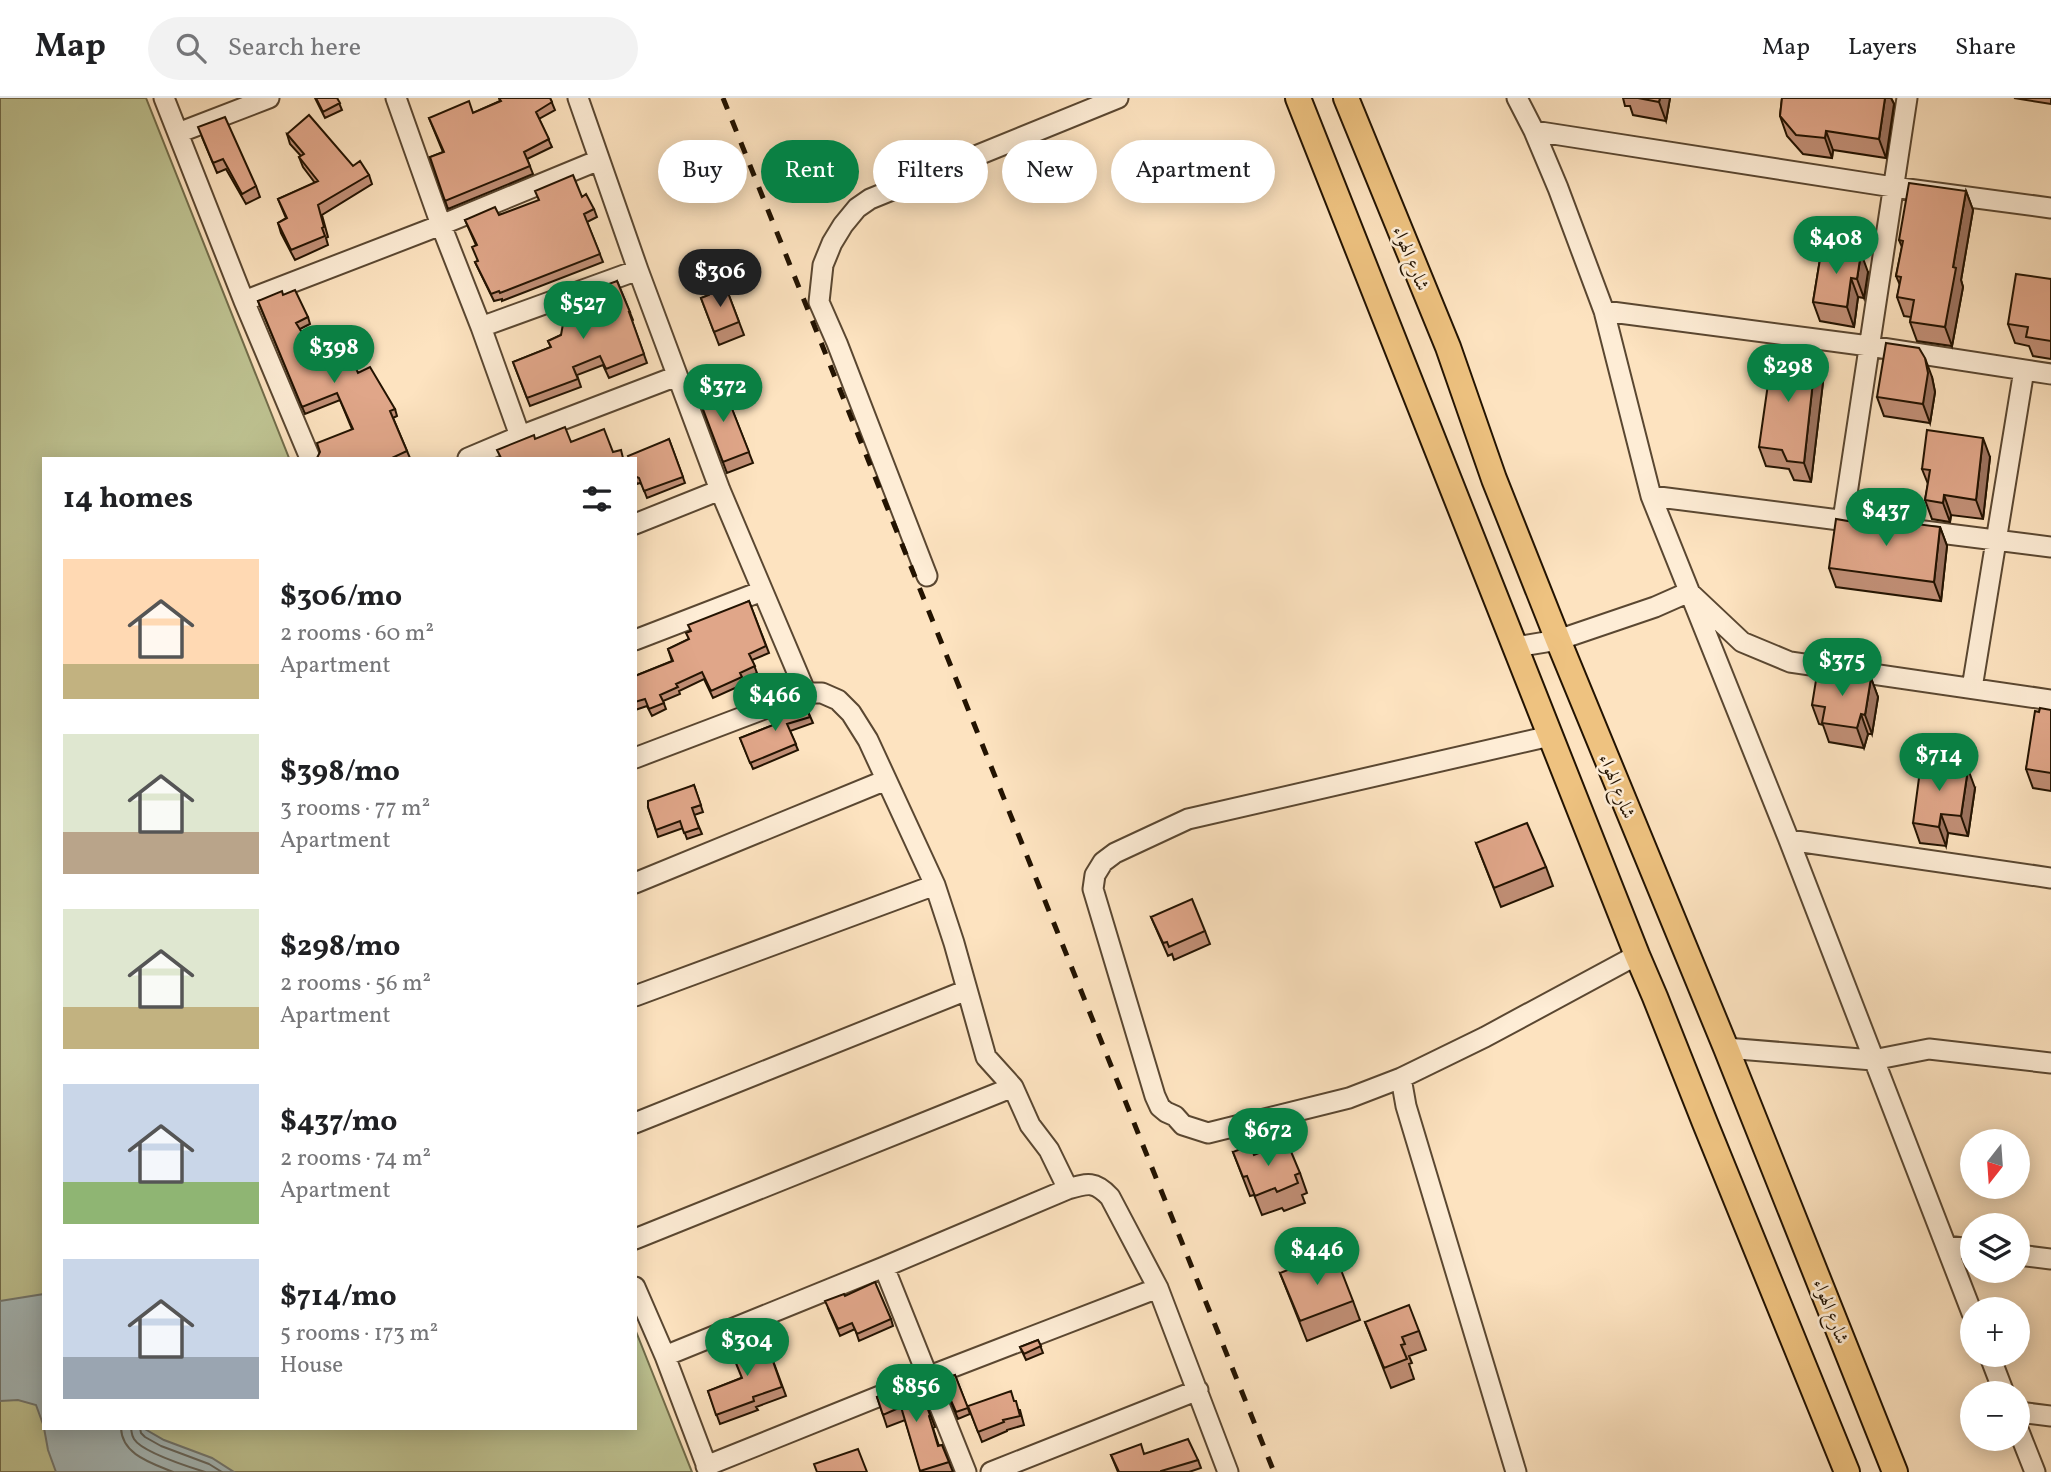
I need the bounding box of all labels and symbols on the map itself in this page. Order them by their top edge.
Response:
pin: $408 [1795,216,1877,276]
street label: شارع الهواء [1384,223,1435,295]
pin: $306 [679,250,761,309]
pin: $527 [542,282,624,341]
pin: $398 [293,326,375,385]
pin: $298 [1747,344,1829,404]
pin: $372 [682,364,764,424]
pin: $437 [1845,489,1927,548]
pin: $375 [1801,638,1883,698]
pin: $466 [734,674,816,733]
pin: $714 [1898,734,1980,793]
street label: شارع الهواء [1590,751,1641,823]
pin: $672 [1227,1108,1309,1168]
north arrow [1960,1129,2030,1199]
pin: $446 [1276,1228,1358,1287]
street label: شارع الهواء [1805,1275,1854,1348]
pin: $304 [706,1318,788,1378]
pin: $856 [875,1364,957,1424]

